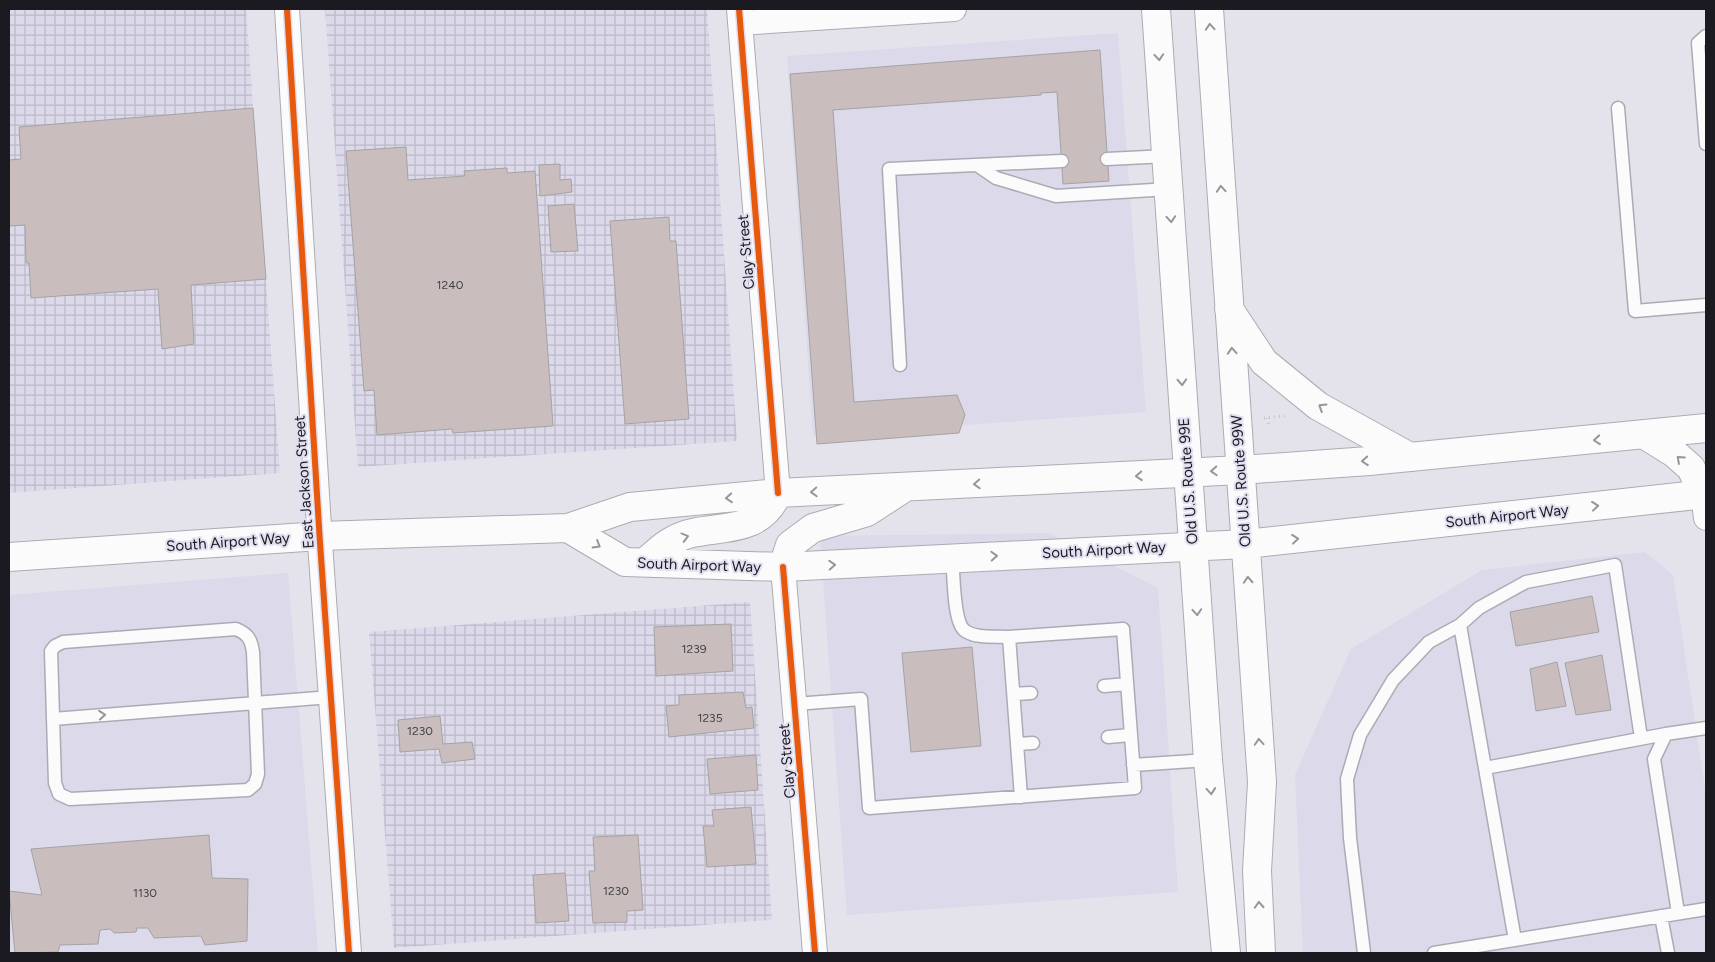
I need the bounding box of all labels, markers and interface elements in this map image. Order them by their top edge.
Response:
one-way arrow [1205,23,1216,31]
one-way arrow [1154,54,1165,62]
one-way arrow [1216,185,1227,193]
street label: Clay Street [734,213,758,290]
one-way arrow [1166,216,1177,224]
house number: 1240 [437,278,464,292]
one-way arrow [1227,347,1238,355]
one-way arrow [1177,378,1188,386]
one-way arrow [1318,404,1327,414]
street label: East Jackson Street [290,414,318,549]
street label: Old U.S. Route 99W [1227,414,1255,548]
street label: Old U.S. Route 99E [1175,417,1201,545]
one-way arrow [1592,434,1600,445]
one-way arrow [1361,455,1369,466]
one-way arrow [1677,456,1686,465]
one-way arrow [1210,466,1218,477]
one-way arrow [1135,470,1143,481]
one-way arrow [973,479,980,489]
one-way arrow [810,486,818,497]
one-way arrow [725,492,733,503]
street label: South Airport Way [1444,501,1570,531]
one-way arrow [1592,501,1600,512]
street label: South Airport Way [166,529,291,555]
one-way arrow [680,532,688,542]
one-way arrow [1291,534,1299,545]
street label: South Airport Way [1042,538,1166,562]
one-way arrow [591,539,600,549]
one-way arrow [991,551,999,562]
street label: South Airport Way [637,554,761,576]
one-way arrow [828,559,836,570]
one-way arrow [1243,576,1254,584]
one-way arrow [1192,608,1203,616]
house number: 1239 [682,642,707,656]
one-way arrow [98,709,106,720]
house number: 1235 [697,711,723,725]
street label: Clay Street [775,722,799,799]
house number: 1230 [407,724,433,738]
one-way arrow [1254,738,1265,746]
one-way arrow [1205,788,1216,796]
house number: 1230 [603,884,629,898]
house number: 1130 [133,886,157,900]
one-way arrow [1253,900,1264,908]

